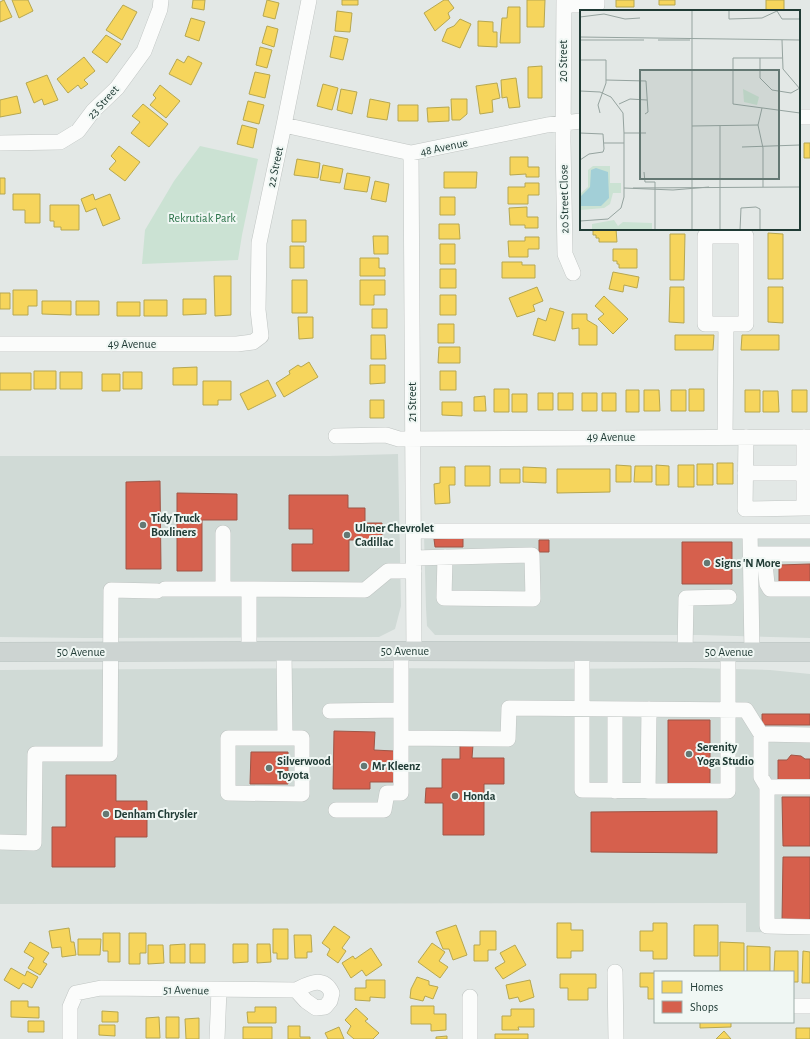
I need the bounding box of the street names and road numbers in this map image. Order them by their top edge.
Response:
street label: 20 Street [557,40,569,82]
street label: 23 Street [85,83,121,121]
street label: 48 Avenue [419,136,469,158]
street label: 22 Street [265,145,285,188]
street label: 20 Street Close [557,164,571,234]
street label: 49 Avenue [108,338,156,350]
street label: 21 Street [406,382,418,422]
street label: 49 Avenue [587,431,635,443]
street label: 50 Avenue [381,645,429,657]
street label: 50 Avenue [57,646,105,658]
street label: 50 Avenue [705,646,753,658]
street label: 51 Avenue [163,984,209,996]

